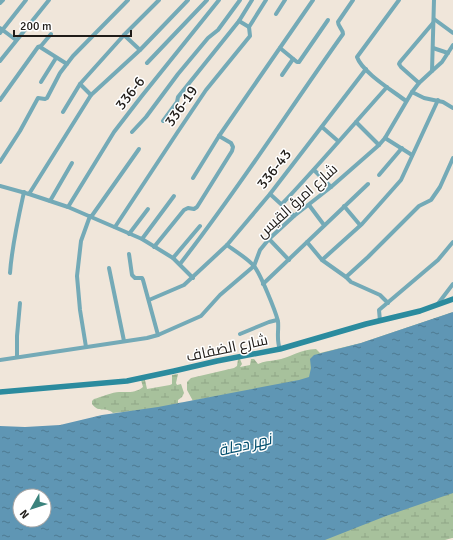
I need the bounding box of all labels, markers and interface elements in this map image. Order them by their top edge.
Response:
scale bar [14,12,131,38]
text: 200 m [20,19,52,34]
street label: 336-6 [111,73,149,113]
street label: 336-19 [161,82,201,130]
street label: 336-43 [253,145,295,193]
street label: شارع امرؤ القيس [253,160,343,244]
street label: شارع الضفاف [185,331,270,367]
water label: نهر دجلة [216,429,275,461]
north arrow [12,488,52,528]
text: N [17,507,32,521]

